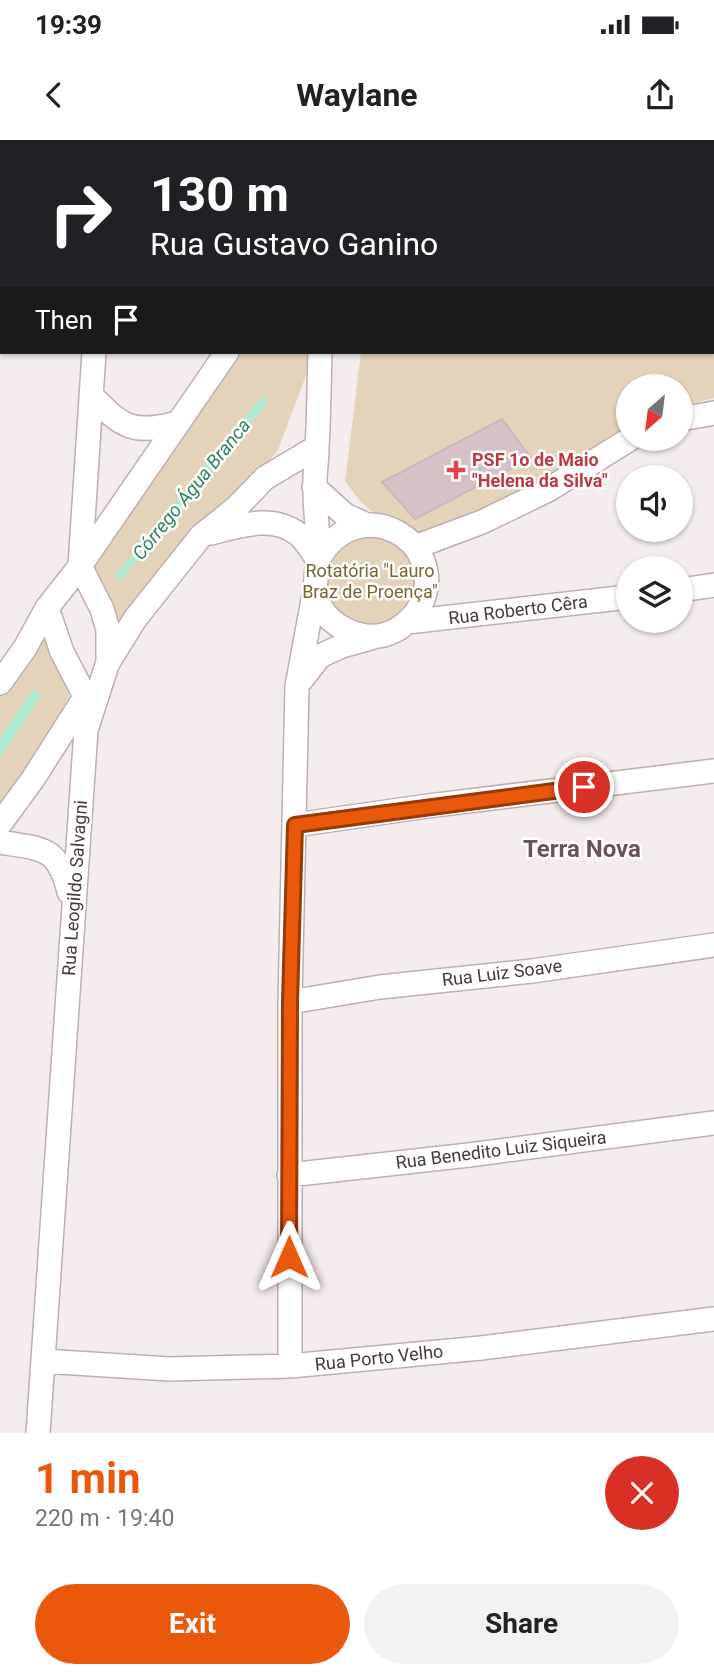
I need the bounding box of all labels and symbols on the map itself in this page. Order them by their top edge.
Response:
north arrow [616,374,693,452]
water label: Córrego Água Branca [128,414,255,564]
place label: PSF 1o de Maio "Helena da Silva" [472,449,608,491]
marker: PSF 1o de Maio "Helena da Silva" [446,460,466,480]
park label: Rotatória "Lauro Braz de Proença" [302,560,438,602]
street label: Rua Roberto Cêra [447,591,589,628]
pin [554,757,614,817]
street label: Rua Leogildo Salvagni [58,799,91,977]
district label: Terra Nova [523,835,641,863]
street label: Rua Luiz Soave [441,955,563,990]
street label: Rua Benedito Luiz Siqueira [394,1126,608,1173]
position arrow [252,1220,326,1294]
street label: Rua Porto Velho [314,1340,444,1375]

